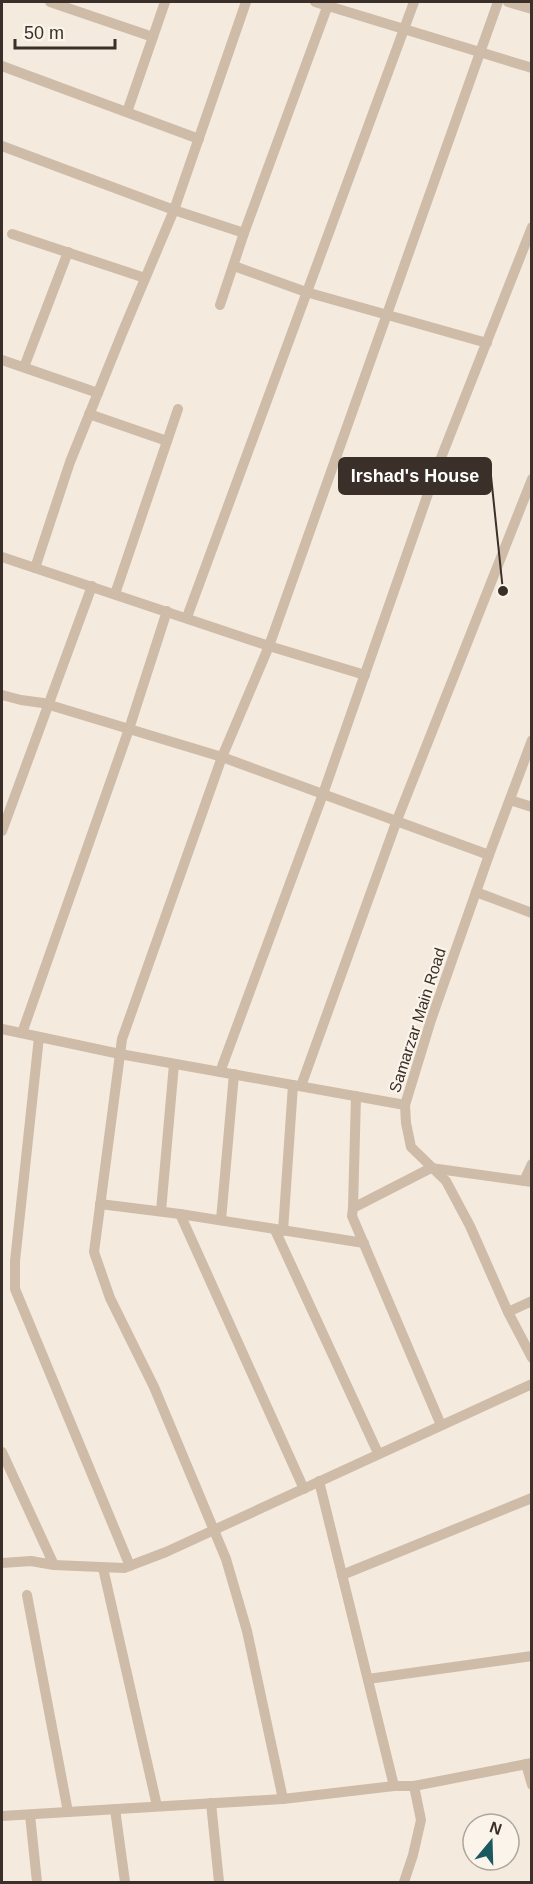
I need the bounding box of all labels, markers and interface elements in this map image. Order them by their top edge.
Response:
scale bar [15,12,116,50]
text: 50 m [24,23,64,43]
callout: Irshad's House [339,458,491,494]
text: Irshad's House [351,466,479,486]
street label: Samarzar Main Road [386,946,449,1095]
north arrow [461,1812,521,1872]
text: N [487,1818,504,1838]

